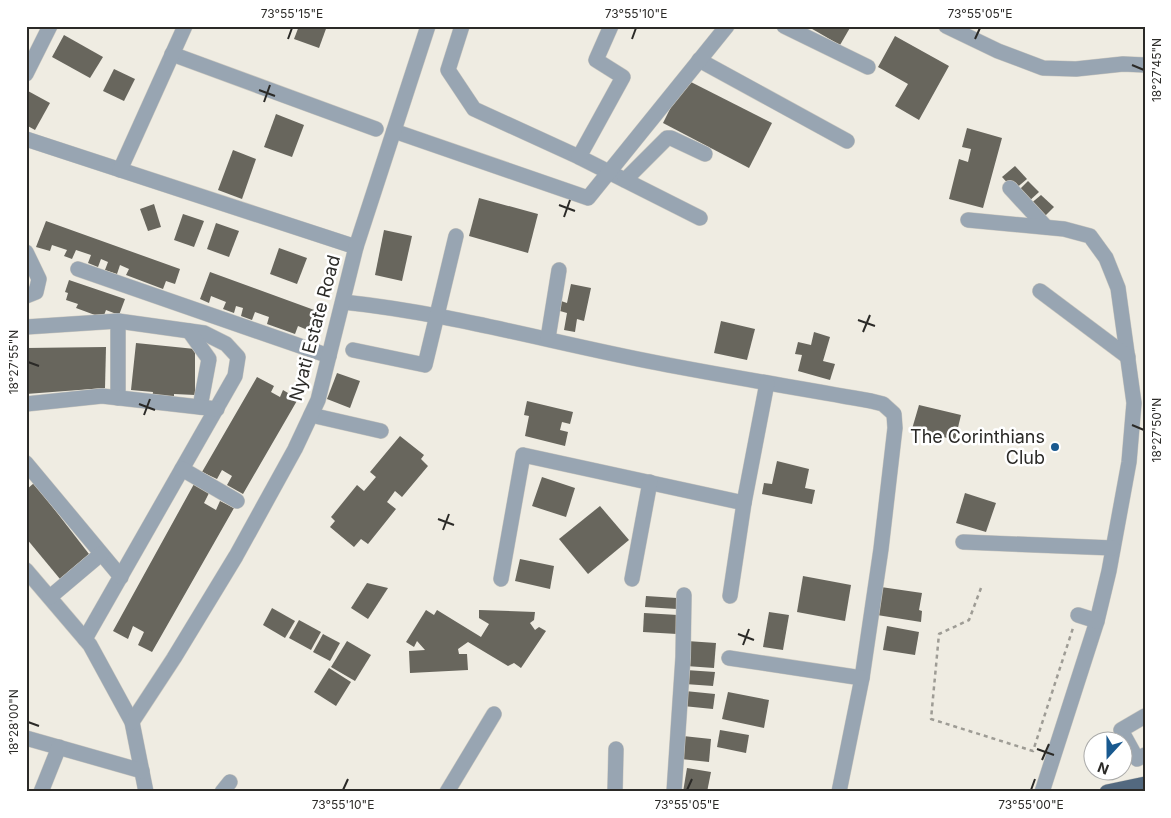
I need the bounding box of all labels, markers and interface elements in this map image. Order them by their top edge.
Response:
text: 73°55'15"E [261,6,323,21]
text: 73°55'10"E [605,6,667,21]
text: 73°55'05"E [947,6,1013,21]
text: 18°27'45"N [1149,38,1164,102]
street label: Nyati Estate Road [285,253,344,403]
text: 18°27'55"N [6,330,21,394]
text: 18°27'50"N [1149,398,1164,462]
place label: The Corinthians Club [910,426,1045,468]
marker: The Corinthians Club [1049,441,1061,453]
text: 18°28'00"N [6,689,21,755]
north arrow [1084,730,1134,780]
text: N [1095,759,1111,778]
text: 73°55'10"E [312,797,374,812]
text: 73°55'05"E [654,797,720,812]
text: 73°55'00"E [998,797,1064,812]

